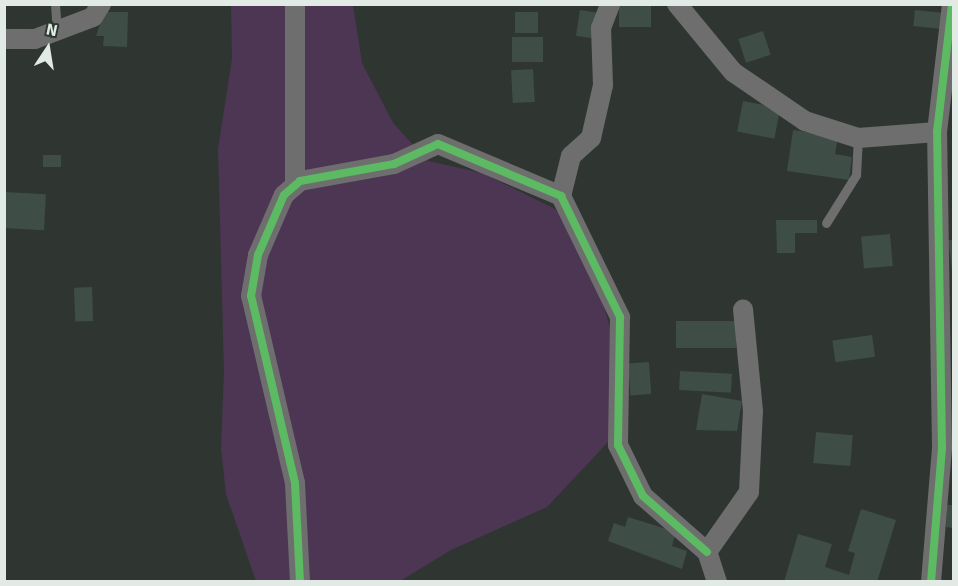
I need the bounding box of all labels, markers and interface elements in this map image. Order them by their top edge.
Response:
north arrow [18,18,78,78]
text: N [44,19,59,41]

